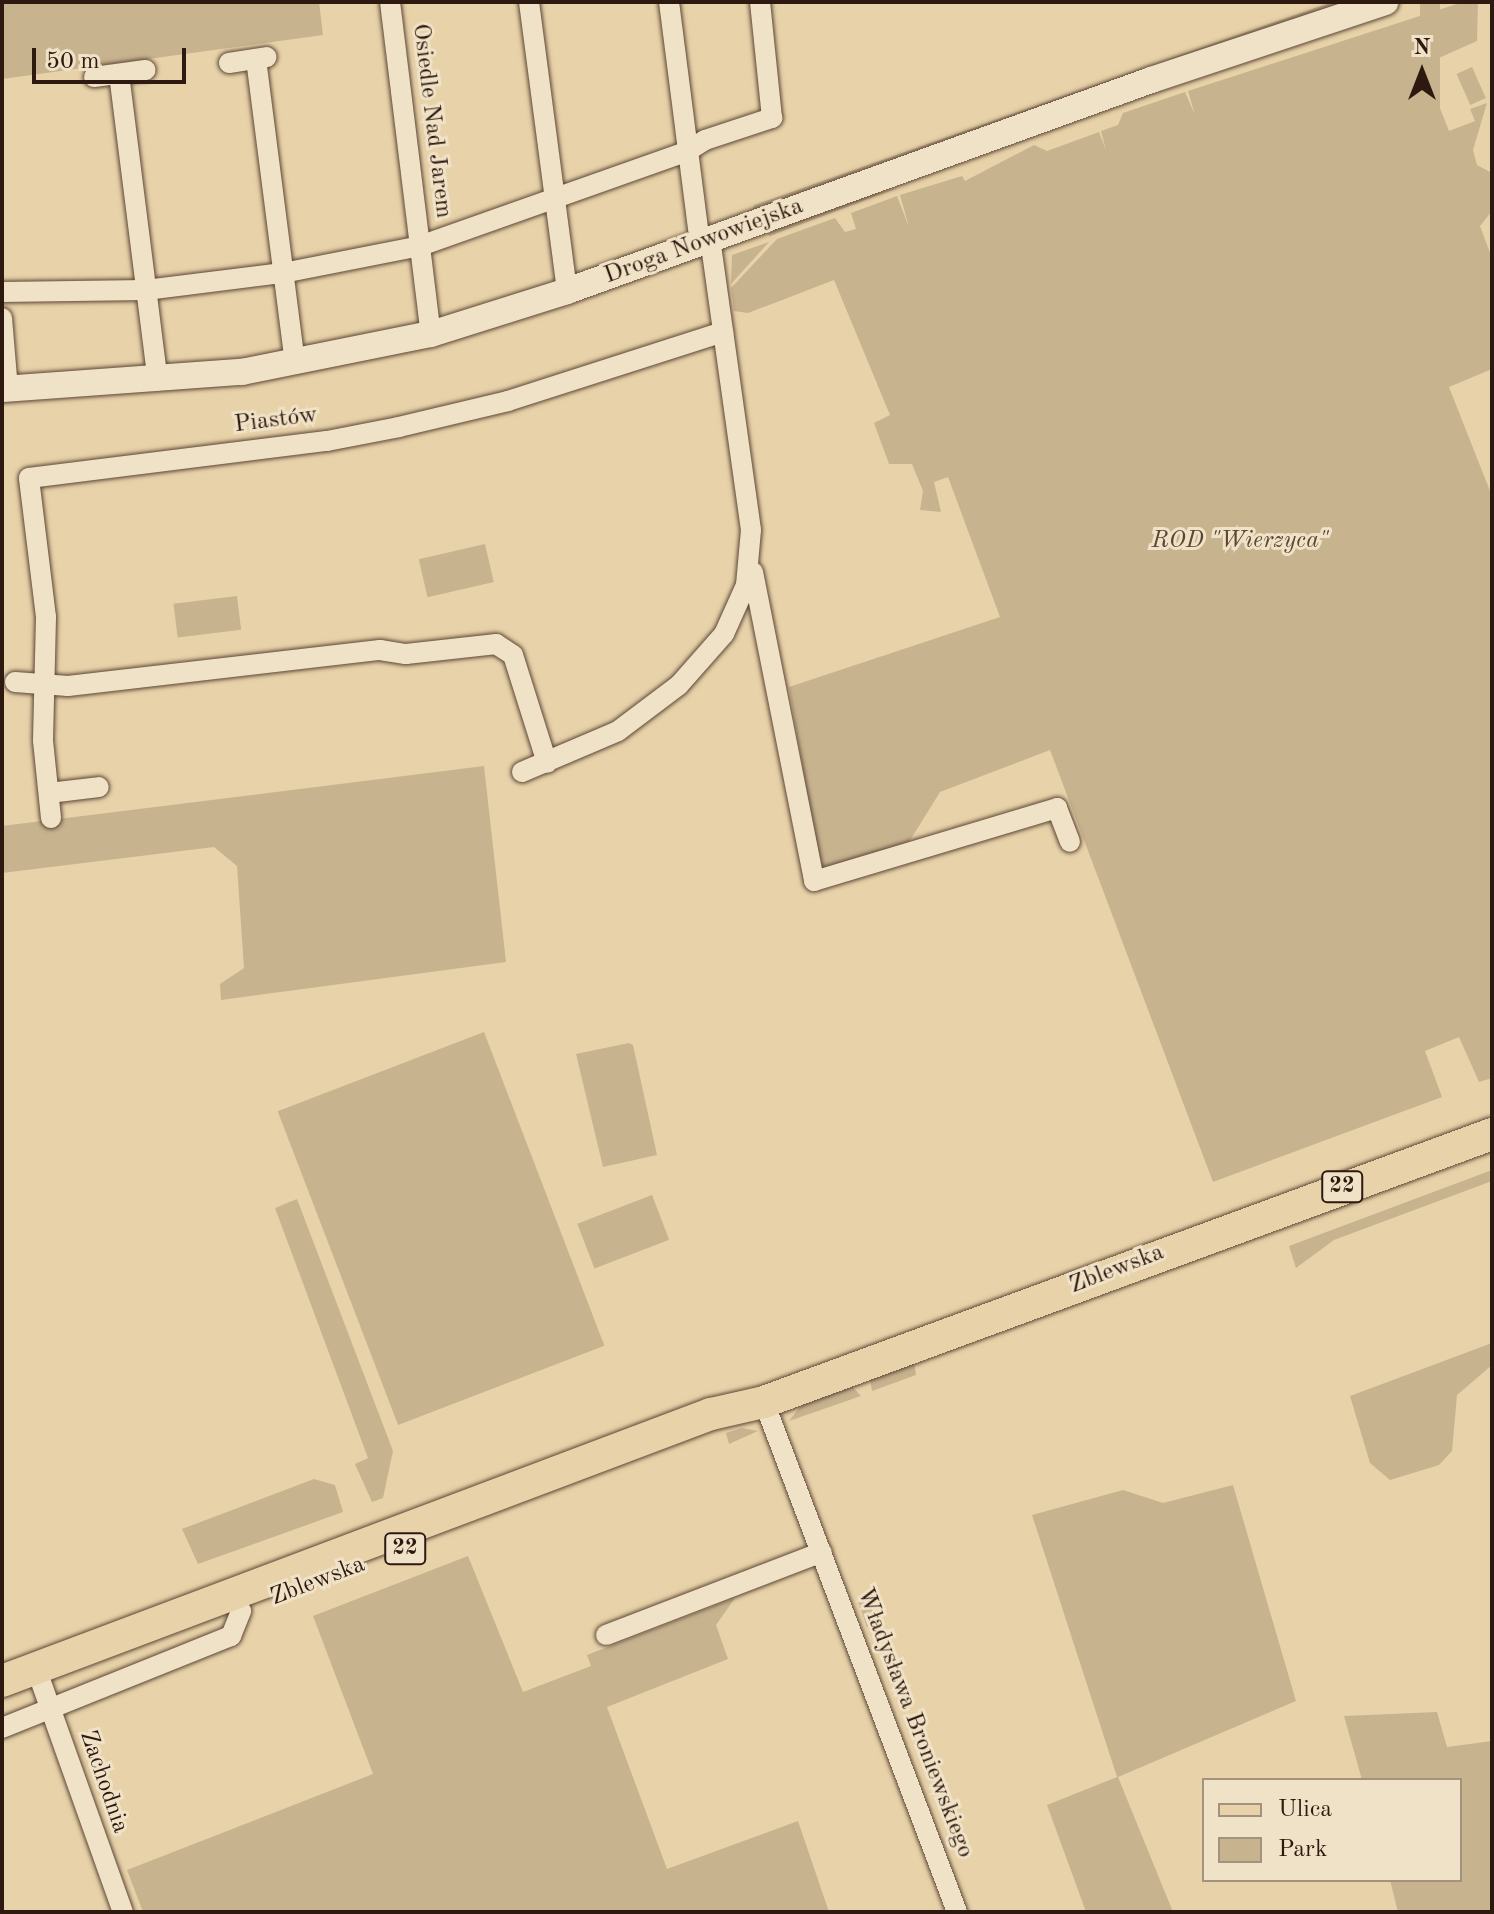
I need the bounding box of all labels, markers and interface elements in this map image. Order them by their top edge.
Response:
street label: Osiedle Nad Jarem [405,22,457,220]
scale bar [36,32,190,82]
north arrow [1382,32,1462,112]
text: N [1414,37,1430,59]
text: 50 m [46,50,100,74]
street label: Droga Nowowiejska [601,193,807,291]
street label: Piastów [233,402,319,440]
park label: ROD "Wierzyca" [1151,528,1329,556]
road number: 22 [1320,1169,1364,1205]
street label: Zblewska [1066,1239,1168,1301]
road number: 22 [383,1531,427,1567]
street label: Zblewska [267,1551,369,1613]
street label: Władysława Broniewskiego [849,1584,979,1862]
street label: Zachodnia [72,1727,134,1837]
legend [1202,1778,1462,1882]
text: Ulica [1278,1798,1332,1822]
text: Park [1278,1838,1327,1862]

